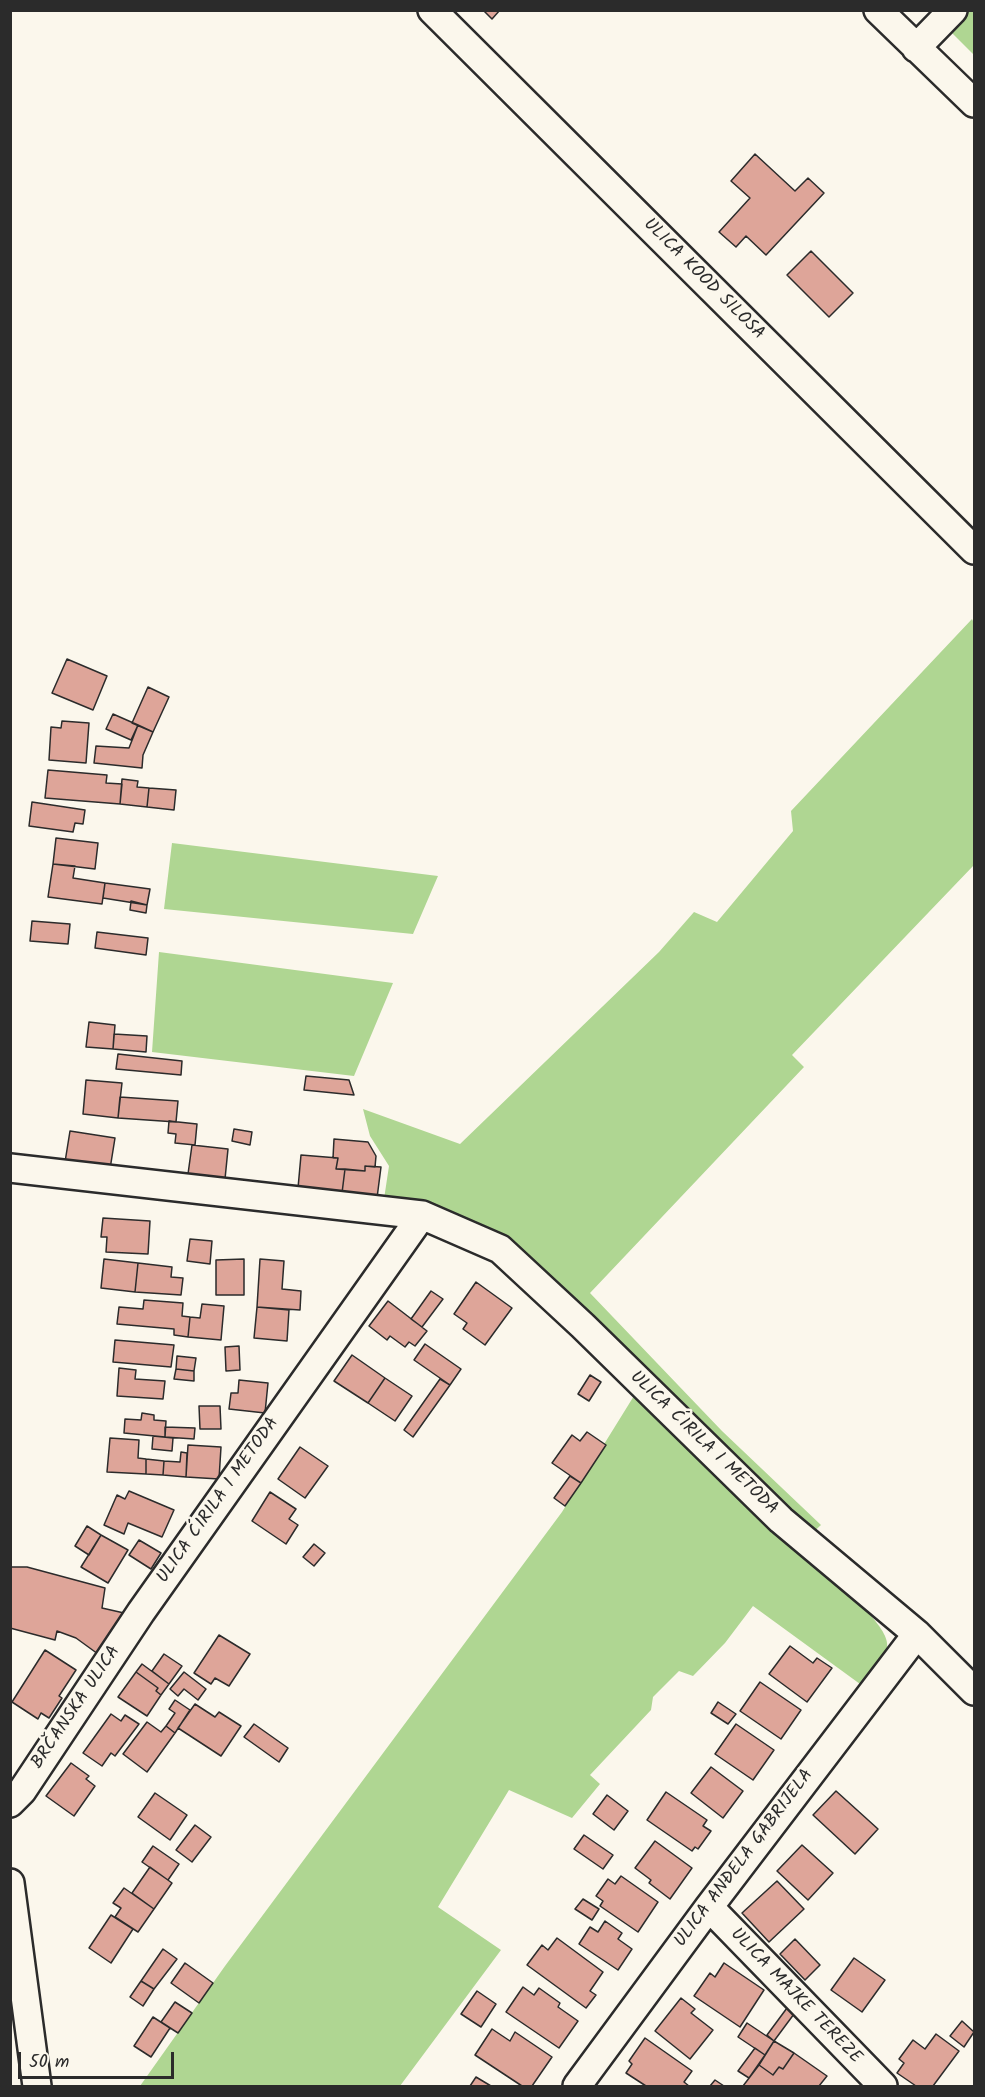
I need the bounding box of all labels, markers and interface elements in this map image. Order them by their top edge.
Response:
street label: ULICA KOOD SILOSA [638,215,768,345]
street label: ULICA ĆIRILA I METODA [624,1368,782,1520]
street label: ULICA ĆIRILA I METODA [153,1414,285,1588]
street label: BRČANSKA ULICA [28,1642,126,1774]
street label: ULICA ANĐELA GABRIJELA [671,1766,819,1952]
street label: ULICA MAJKE TEREZE [725,1925,865,2069]
scale bar [21,2040,177,2078]
text: 50 m [29,2048,69,2077]

